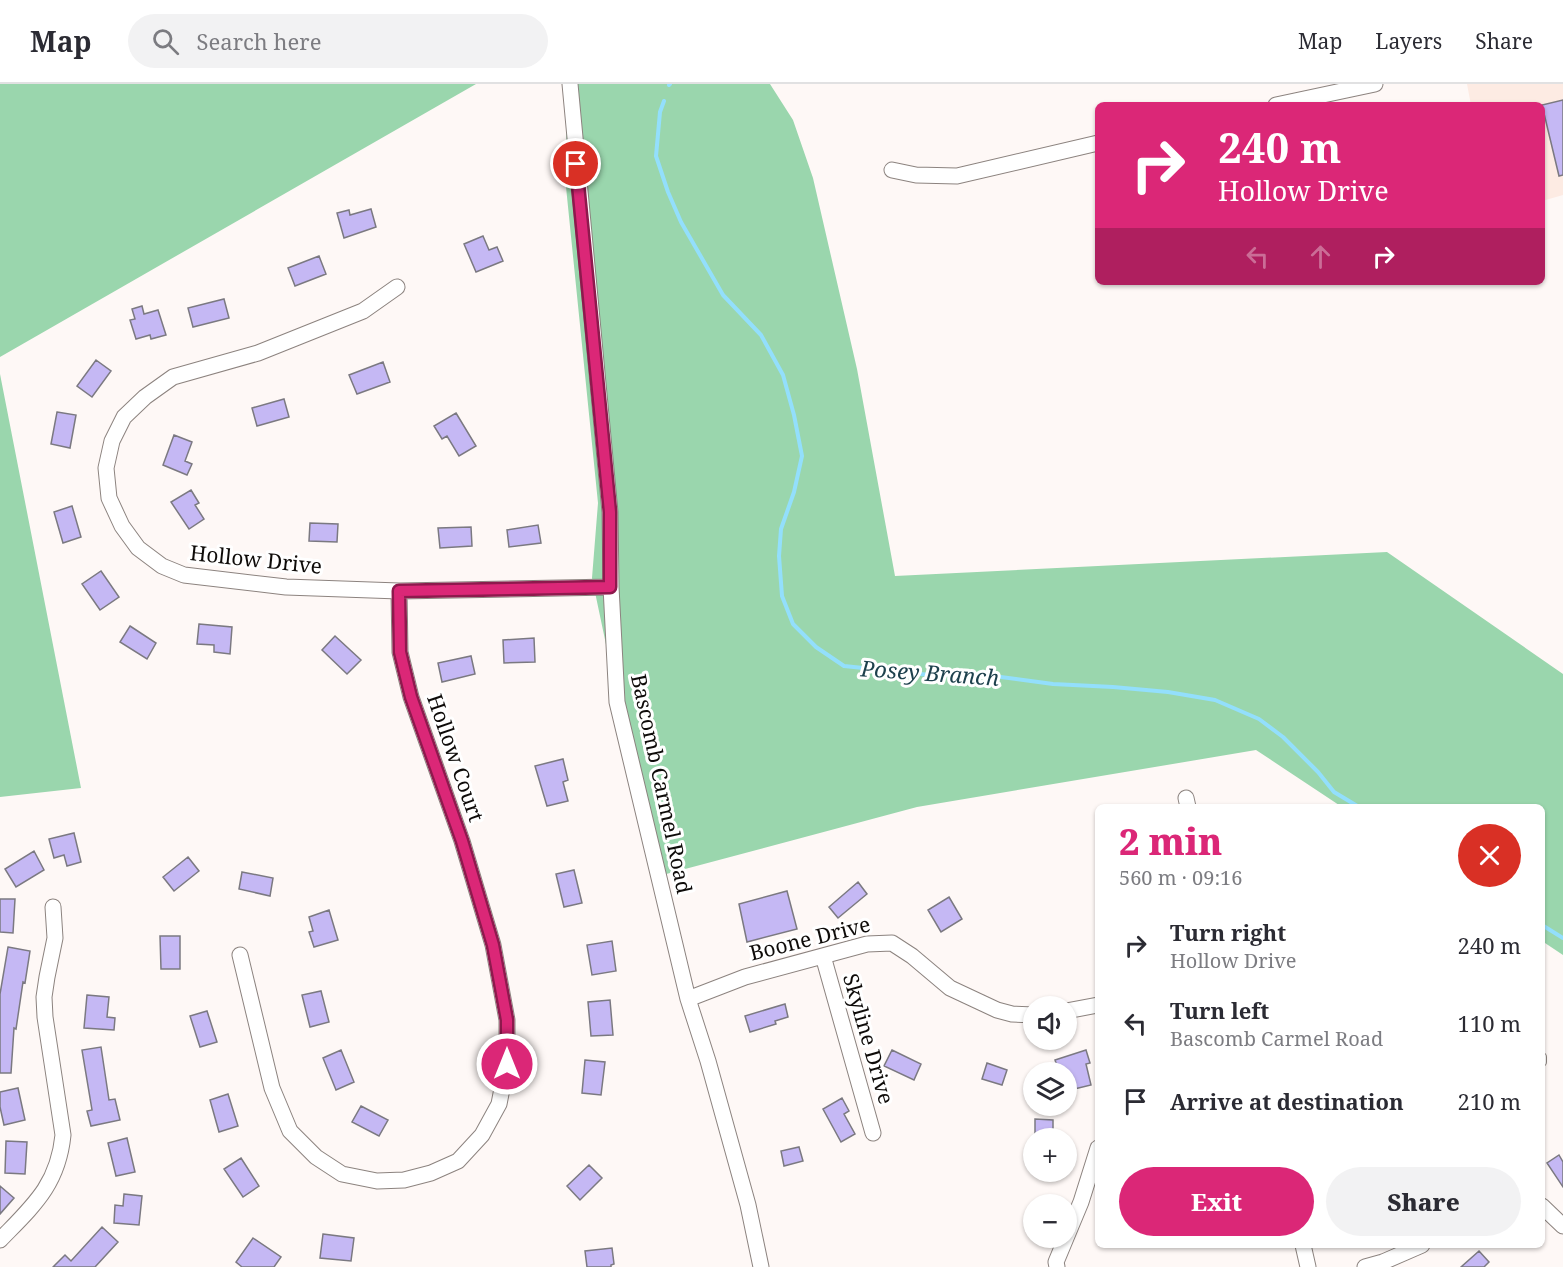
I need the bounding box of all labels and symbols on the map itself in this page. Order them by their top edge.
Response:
pin [550,138,601,189]
street label: Hollow Drive [189,538,324,580]
water label: Posey Branch [859,652,1000,692]
street label: Bascomb Carmel Road [625,671,699,896]
street label: Hollow Court [421,690,491,825]
street label: Boone Drive [746,910,873,967]
street label: Skyline Drive [837,970,901,1107]
position arrow [475,1032,539,1096]

